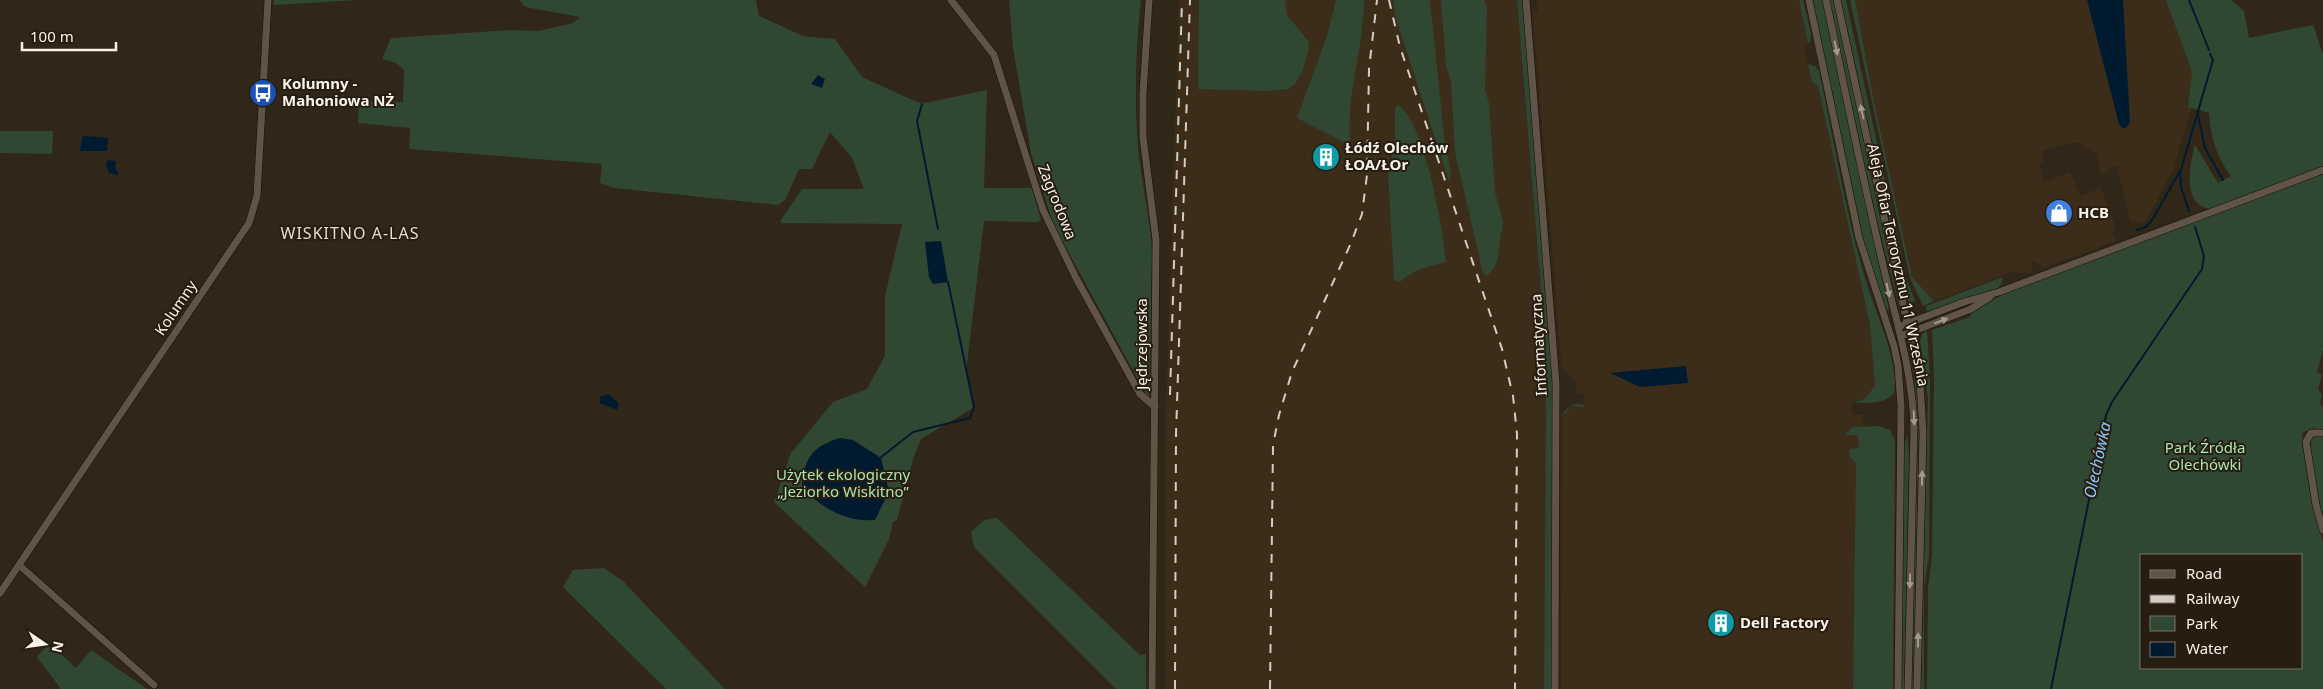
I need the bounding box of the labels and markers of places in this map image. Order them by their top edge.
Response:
place label: Kolumny - Mahoniowa NŻ [282,73,394,110]
bus stop icon: Kolumny - Mahoniowa NŻ [248,78,278,108]
place label: Łódź Olechów ŁOA/ŁOr [1345,137,1448,174]
building icon: Łódź Olechów ŁOA/ŁOr [1311,142,1341,172]
shop icon: HCB [2044,198,2074,228]
place label: HCB [2078,202,2109,222]
building icon: Dell Factory [1706,608,1736,638]
place label: Dell Factory [1740,612,1829,632]

